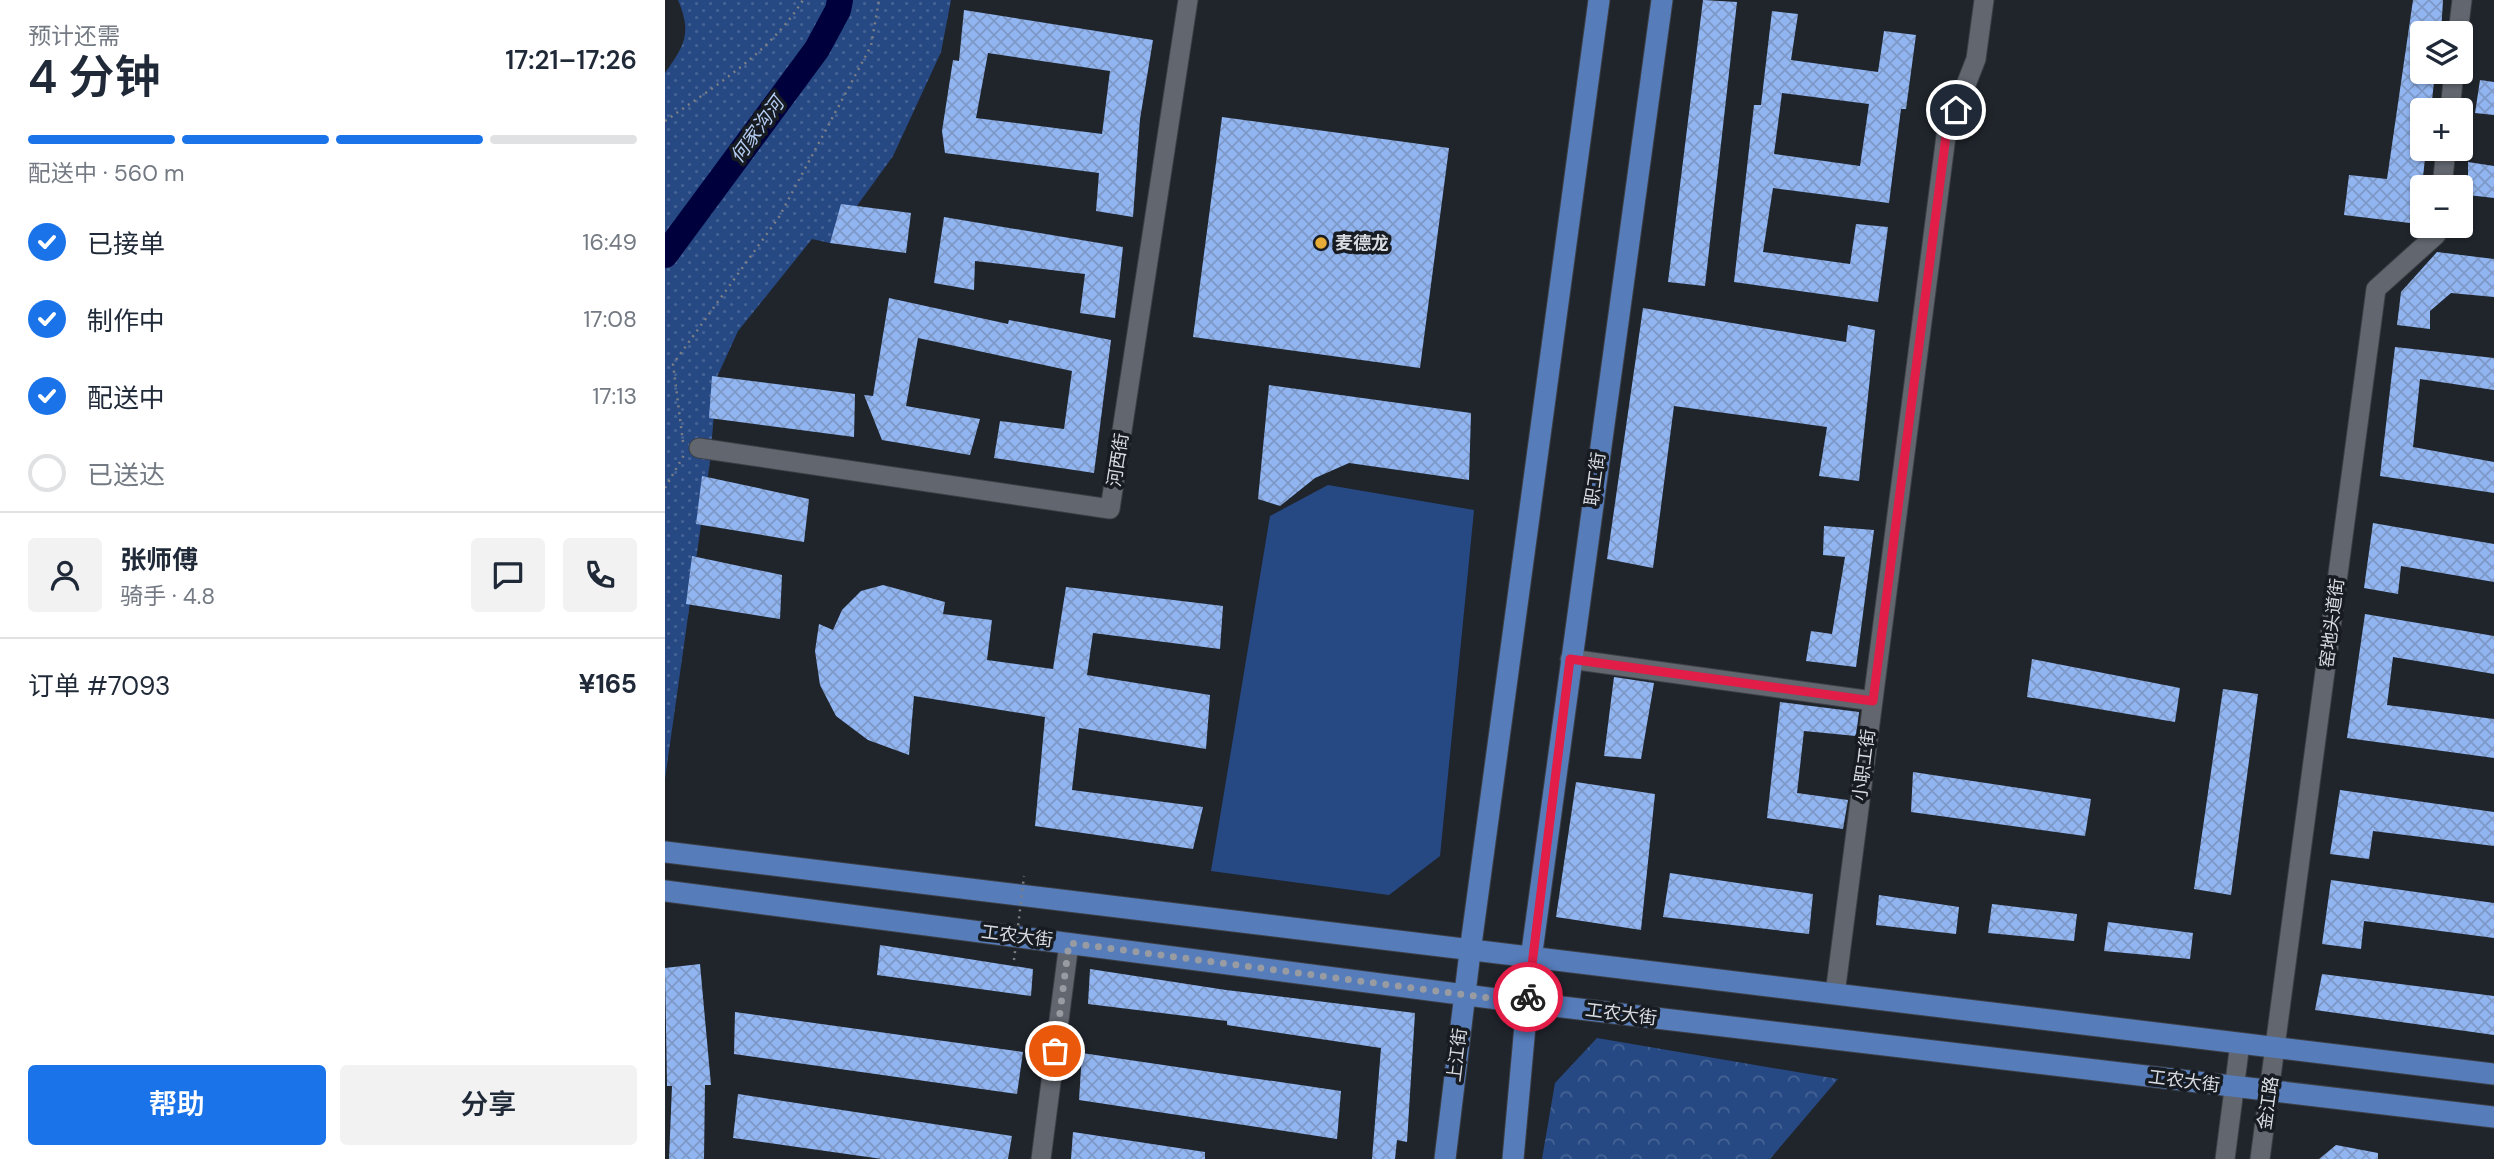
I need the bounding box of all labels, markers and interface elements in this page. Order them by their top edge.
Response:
text: 预计还需 [28,21,120,51]
map controls [2410,21,2473,238]
button: layers [2410,21,2473,84]
text: 17:21–17:26 [505,43,637,77]
text: 4 分钟 [28,47,161,107]
pin [1926,80,1986,140]
water label: 何家沟河 [725,89,792,168]
icon: home [1937,91,1975,129]
button: + [2410,98,2473,161]
text: 配送中 · 560 m [28,158,185,188]
button: − [2410,175,2473,238]
icon: check [28,223,66,261]
text: 已接单 [87,227,165,261]
text: 16:49 [582,227,637,257]
place label: 麦德龙 [1335,231,1389,255]
marker: 麦德龙 [1313,235,1329,251]
icon: check [28,300,66,338]
text: 制作中 [87,304,165,338]
text: 17:08 [583,304,637,334]
icon: check [28,377,66,415]
text: 配送中 [87,381,165,415]
text: 17:13 [592,381,637,411]
street label: 河西街 [1102,431,1134,489]
street label: 职工街 [1579,451,1611,507]
text: 已送达 [87,458,165,492]
button: person [28,538,102,612]
button: chat [471,538,545,612]
button: phone [563,538,637,612]
text: 张师傅 [120,543,198,577]
street label: 窑地头道街 [2315,577,2349,669]
text: 骑手 · 4.8 [120,581,215,611]
text: ¥165 [578,667,637,701]
text: 订单 #7093 [28,669,170,703]
street label: 小职工街 [1848,728,1880,802]
street label: 工农大街 [980,920,1054,952]
courier [1493,962,1563,1032]
icon: bike [1509,978,1547,1016]
street label: 工农大街 [1584,998,1658,1030]
pin [1025,1021,1085,1081]
street label: 上江街 [1442,1027,1472,1083]
icon: bag [1036,1032,1074,1070]
button: 帮助 [28,1065,326,1145]
button: 分享 [340,1065,637,1145]
street label: 工农大街 [2147,1065,2221,1097]
street label: 金江路 [2252,1075,2284,1131]

